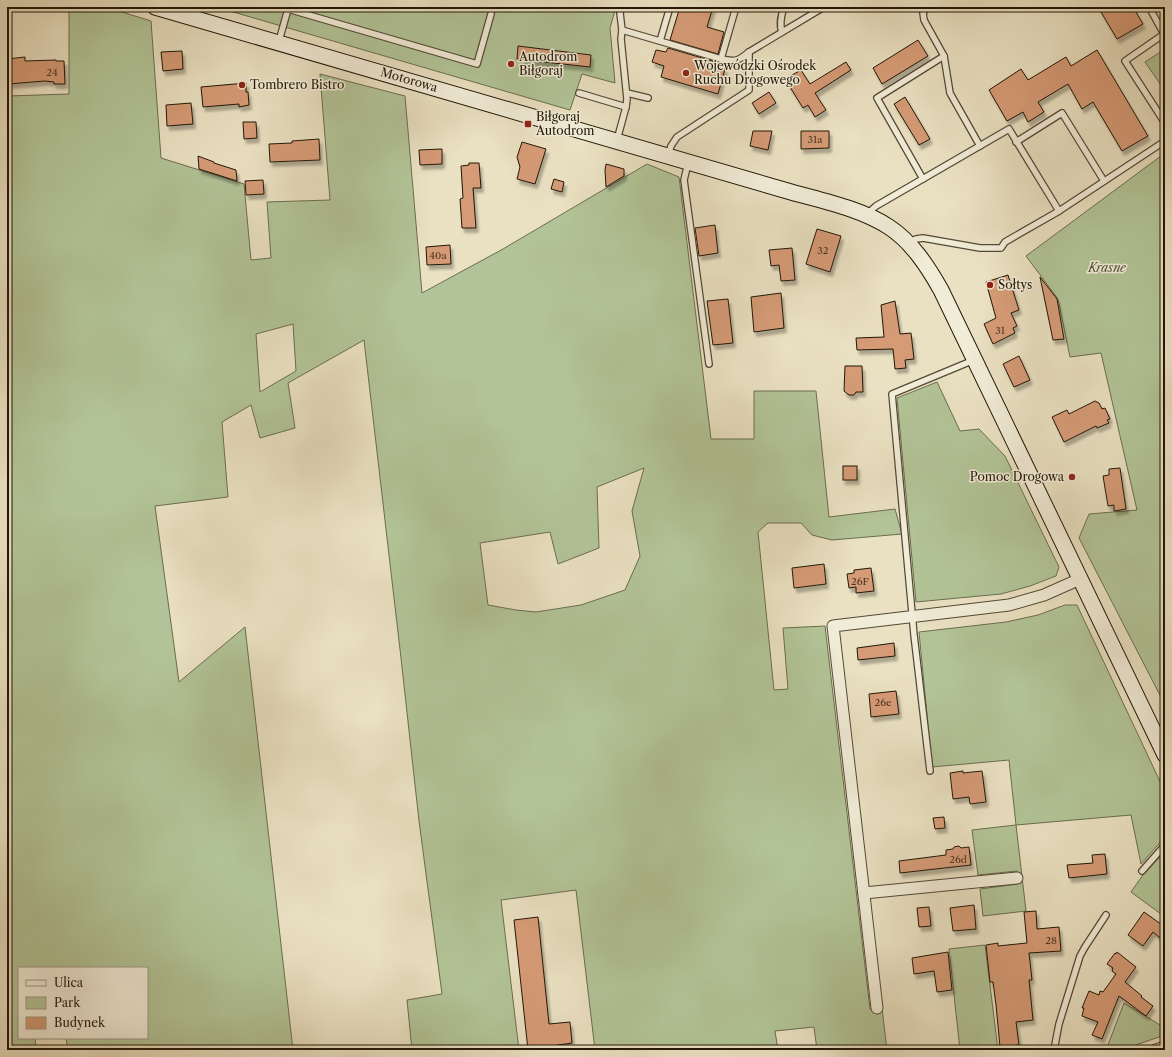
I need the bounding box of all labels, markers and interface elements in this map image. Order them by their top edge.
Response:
place label: Autodrom Biłgoraj [518,49,577,78]
place label: Wojewódzki Ośrodek Ruchu Drogowego [693,58,817,87]
marker: Autodrom Biłgoraj [506,59,516,69]
street label: Motorowa [379,64,440,95]
house number: 24 [46,66,58,79]
marker: Wojewódzki Ośrodek Ruchu Drogowego [681,68,691,78]
place label: Tombrero Bistro [250,77,344,92]
marker: Tombrero Bistro [237,80,247,90]
place label: Biłgoraj Autodrom [535,109,594,138]
marker: Biłgoraj Autodrom [523,119,533,129]
house number: 31a [808,133,823,146]
house number: 32 [817,244,829,257]
house number: 40a [429,249,447,262]
park label: Krasne [1087,260,1127,275]
place label: Sołtys [998,277,1032,292]
marker: Sołtys [985,280,995,290]
house number: 31 [995,324,1006,337]
place label: Pomoc Drogowa [970,469,1065,484]
marker: Pomoc Drogowa [1067,472,1077,482]
house number: 26F [851,575,870,588]
house number: 26e [874,696,892,709]
house number: 26d [949,853,967,866]
house number: 28 [1045,934,1057,947]
legend [18,967,148,1039]
text: Ulica [54,975,84,990]
text: Park [54,995,81,1010]
text: Budynek [54,1015,106,1030]

